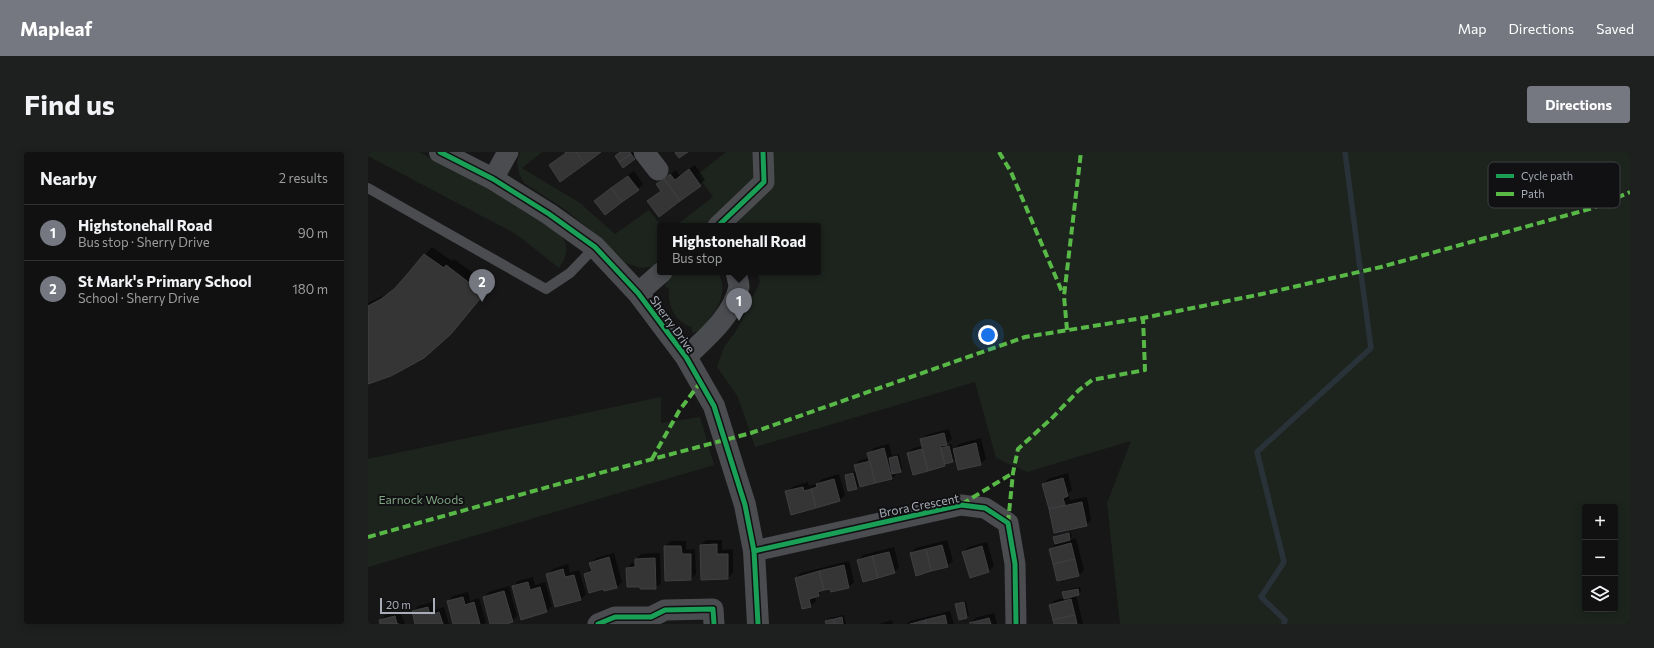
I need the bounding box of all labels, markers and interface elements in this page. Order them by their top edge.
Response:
text: Mapleaf [20,17,92,40]
text: Map [1458,20,1487,37]
text: Directions [1509,20,1574,37]
text: Saved [1596,20,1634,37]
button: Directions [1527,86,1630,123]
text: Find us [24,87,115,121]
legend [1488,162,1620,208]
text: Nearby [40,168,97,189]
text: Cycle path [1521,169,1573,182]
text: 2 results [279,170,328,186]
text: Path [1521,187,1544,200]
text: Highstonehall Road [78,216,212,234]
popup [657,223,821,275]
text: 1 [50,225,56,241]
text: 90 m [298,225,328,241]
text: Highstonehall Road [672,232,806,250]
text: Bus stop · Sherry Drive [78,234,210,250]
text: Bus stop [672,250,723,266]
pin: 2 [469,269,495,302]
text: St Mark's Primary School [78,272,252,290]
text: 2 [49,281,57,297]
text: 180 m [292,281,328,297]
pin: 1 [726,288,752,321]
text: School · Sherry Drive [78,290,199,306]
street label: Sherry Drive [648,293,698,355]
your location [978,325,998,345]
street label: Brora Crescent [878,490,960,520]
park label: Earnock Woods [378,492,464,506]
map controls [1582,504,1618,612]
button: + [1582,504,1618,540]
button: − [1582,540,1618,576]
button: layers [1582,576,1618,612]
scale bar [380,596,435,615]
text: 20 m [386,598,411,611]

